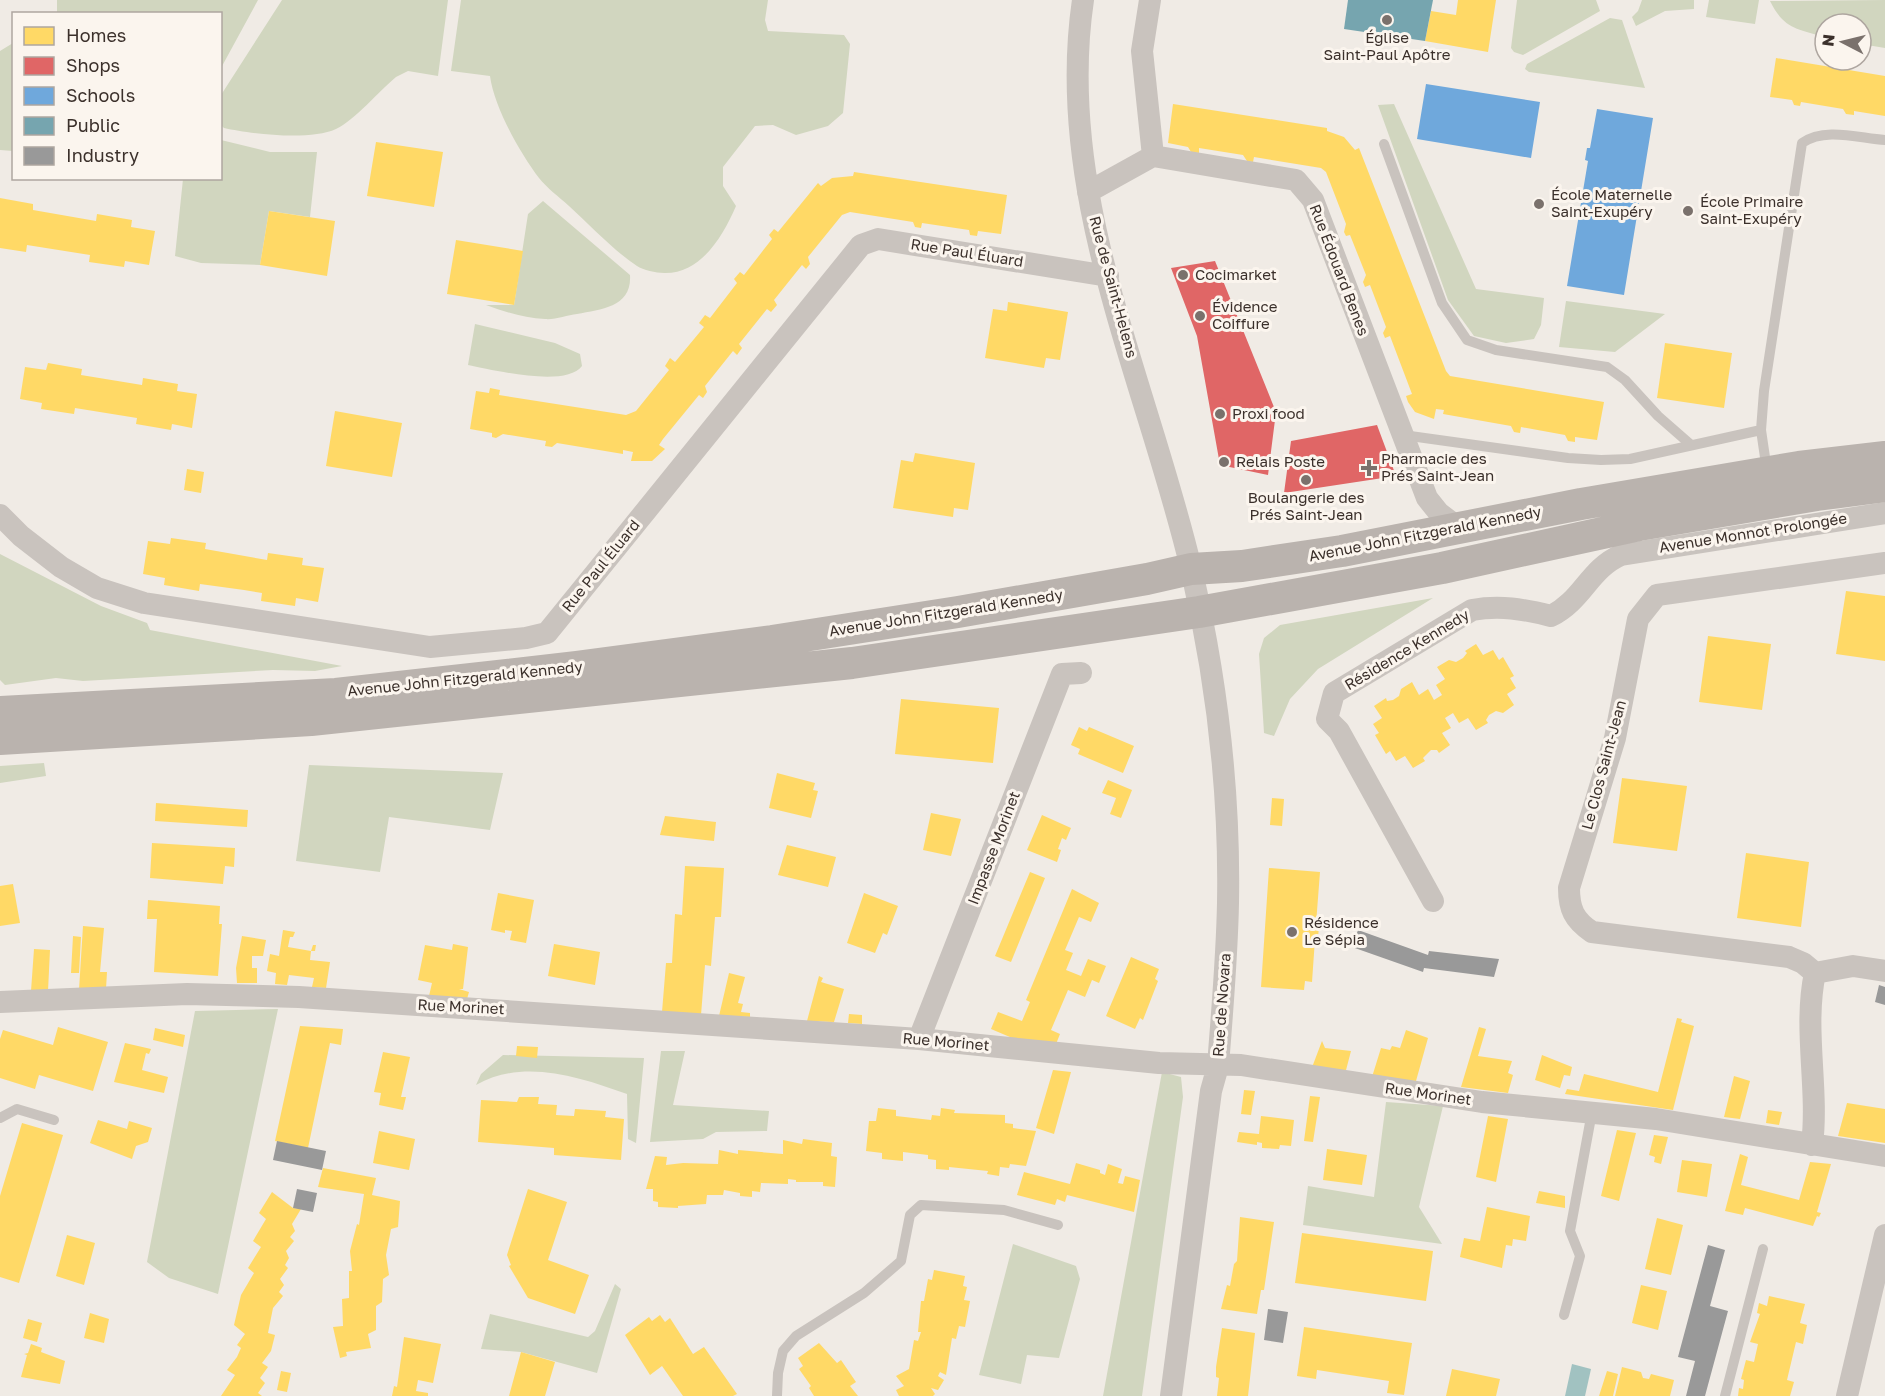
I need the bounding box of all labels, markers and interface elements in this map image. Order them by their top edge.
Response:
legend [12,12,222,180]
north arrow [1813,12,1873,72]
marker: Église Saint-Paul Apôtre [1380,13,1394,27]
text: Homes [66,24,126,46]
place label: Église Saint-Paul Apôtre [1323,28,1451,63]
text: N [1817,33,1839,47]
text: Shops [66,54,120,76]
text: Schools [66,84,135,106]
text: Public [66,114,120,136]
text: Industry [66,144,139,166]
place label: École Maternelle Saint-Exupéry [1551,185,1672,220]
place label: École Primaire Saint-Exupéry [1700,192,1803,227]
marker: École Maternelle Saint-Exupéry [1532,197,1546,211]
street label: Rue Édouard Benes [1307,201,1373,338]
marker: École Primaire Saint-Exupéry [1681,204,1695,218]
street label: Rue de Saint-Helens [1086,214,1142,360]
street label: Rue Paul Éluard [910,234,1025,270]
place label: Cocimarket [1195,265,1277,283]
marker: Cocimarket [1176,268,1190,282]
place label: Évidence Coiffure [1212,297,1278,332]
marker: Évidence Coiffure [1193,309,1207,323]
place label: Proxi food [1232,404,1305,422]
marker: Proxi food [1213,407,1227,421]
place label: Pharmacie des Prés Saint-Jean [1381,449,1494,484]
place label: Relais Poste [1236,452,1325,470]
marker: Relais Poste [1217,455,1231,469]
marker: Pharmacie des Prés Saint-Jean [1362,461,1376,475]
marker: Boulangerie des Prés Saint-Jean [1299,473,1313,487]
place label: Boulangerie des Prés Saint-Jean [1248,488,1364,523]
street label: Avenue John Fitzgerald Kennedy [1307,502,1543,564]
street label: Avenue Monnot Prolongée [1658,508,1848,556]
street label: Rue Paul Éluard [557,516,643,615]
street label: Avenue John Fitzgerald Kennedy [828,585,1065,639]
street label: Résidence Kennedy [1341,605,1472,693]
street label: Avenue John Fitzgerald Kennedy [346,657,584,699]
street label: Le Clos Saint-Jean [1577,698,1629,832]
street label: Impasse Morinet [963,789,1023,907]
place label: Résidence Le Sépia [1304,913,1379,948]
marker: Résidence Le Sépia [1285,925,1299,939]
street label: Rue de Novara [1208,953,1234,1057]
street label: Rue Morinet [417,995,505,1017]
street label: Rue Morinet [902,1028,990,1054]
street label: Rue Morinet [1384,1078,1473,1108]

